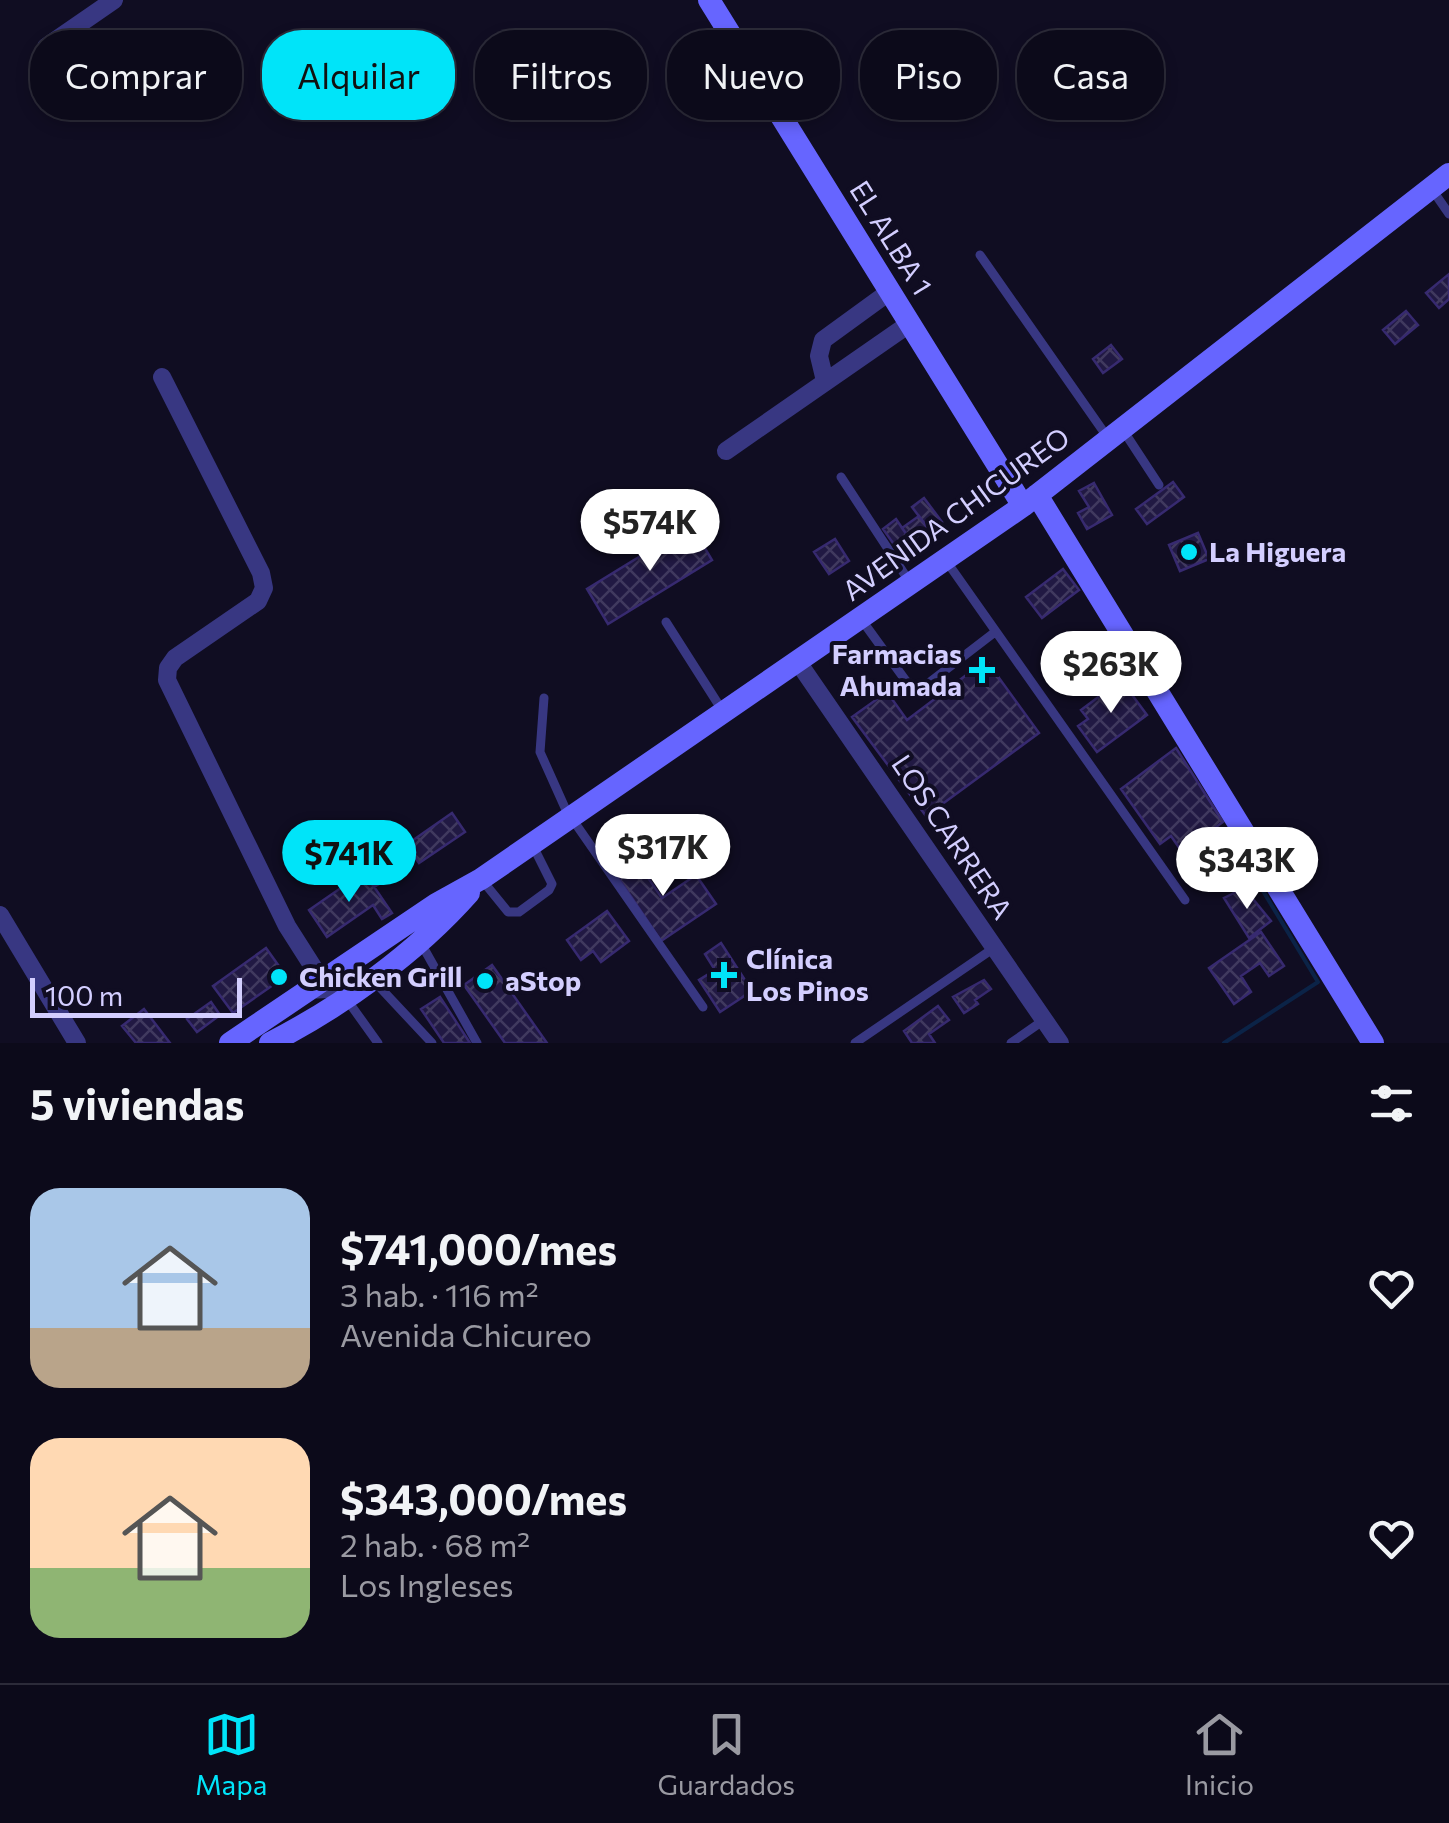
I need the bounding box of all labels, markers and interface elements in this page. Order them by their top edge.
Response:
chip: Comprar [30,30,242,120]
chip: Alquilar [262,30,455,120]
chip: Filtros [475,30,647,120]
chip: Nuevo [667,30,840,120]
chip: Piso [860,30,997,120]
chip: Casa [1017,30,1164,120]
street label: EL ALBA 1 [844,174,940,301]
street label: AVENIDA CHICUREO [835,419,1076,607]
pin: $574K [580,489,720,574]
text: $574K [603,501,697,541]
place label: La Higuera [1209,534,1346,568]
marker: La Higuera [1178,541,1200,563]
pin: $263K [1041,631,1181,716]
place label: Farmacias Ahumada [832,636,962,702]
text: $263K [1063,643,1159,683]
marker: Farmacias Ahumada [971,659,993,681]
street label: LOS CARRERA [885,748,1020,925]
pin: $317K [593,814,733,899]
pin: $741K [279,820,419,905]
text: $317K [617,826,709,866]
pin: $343K [1177,827,1317,912]
text: $741K [304,832,394,872]
text: $343K [1198,839,1296,879]
place label: Clínica Los Pinos [746,941,869,1007]
place label: Chicken Grill [299,959,462,993]
marker: Clínica Los Pinos [711,962,737,988]
place label: aStop [505,963,581,997]
marker: Chicken Grill [268,966,290,988]
marker: aStop [474,970,496,992]
scale bar [30,973,242,1018]
text: 100 m [45,978,123,1012]
icon: filters [1364,1076,1419,1131]
text: 5 viviendas [30,1077,244,1129]
text: $741,000/mes [340,1222,617,1274]
icon: home [110,1228,230,1348]
icon: heart [1364,1261,1419,1316]
text: 3 hab. · 116 m² [340,1274,539,1314]
text: Avenida Chicureo [340,1314,592,1354]
text: $343,000/mes [340,1472,627,1524]
icon: home [110,1478,230,1598]
icon: heart [1364,1511,1419,1566]
text: 2 hab. · 68 m² [340,1524,530,1564]
text: Los Ingleses [340,1564,513,1604]
tab: Mapa [195,1707,267,1801]
tab: Guardados [657,1707,795,1801]
tab: Inicio [1185,1707,1254,1801]

